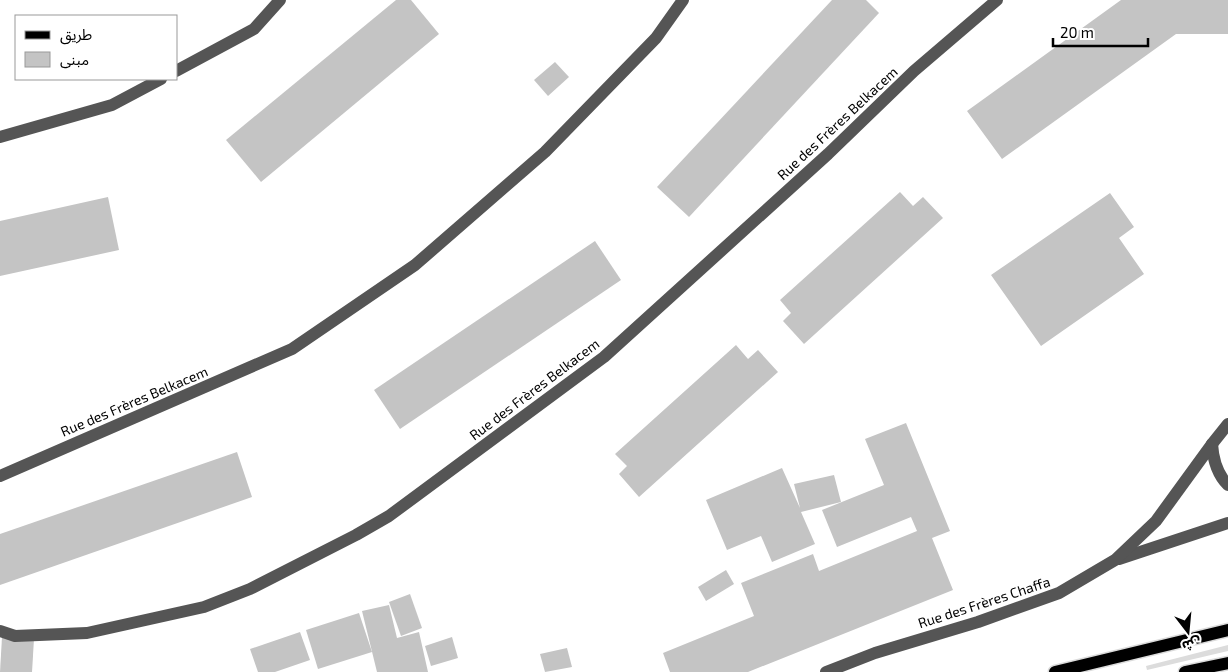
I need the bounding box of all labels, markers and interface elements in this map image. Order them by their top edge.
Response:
legend [15,15,178,80]
scale bar [1053,15,1148,47]
text: 20 m [1060,23,1094,41]
text: طريق [60,25,92,45]
text: مبنى [60,50,89,69]
street label: Rue des Frères Belkacem [773,63,901,183]
street label: Rue des Frères Belkacem [466,335,602,443]
street label: Rue des Frères Belkacem [58,362,210,440]
street label: Rue des Frères Chaffa [916,573,1052,631]
north arrow [1163,607,1213,657]
text: ش [1180,634,1203,656]

